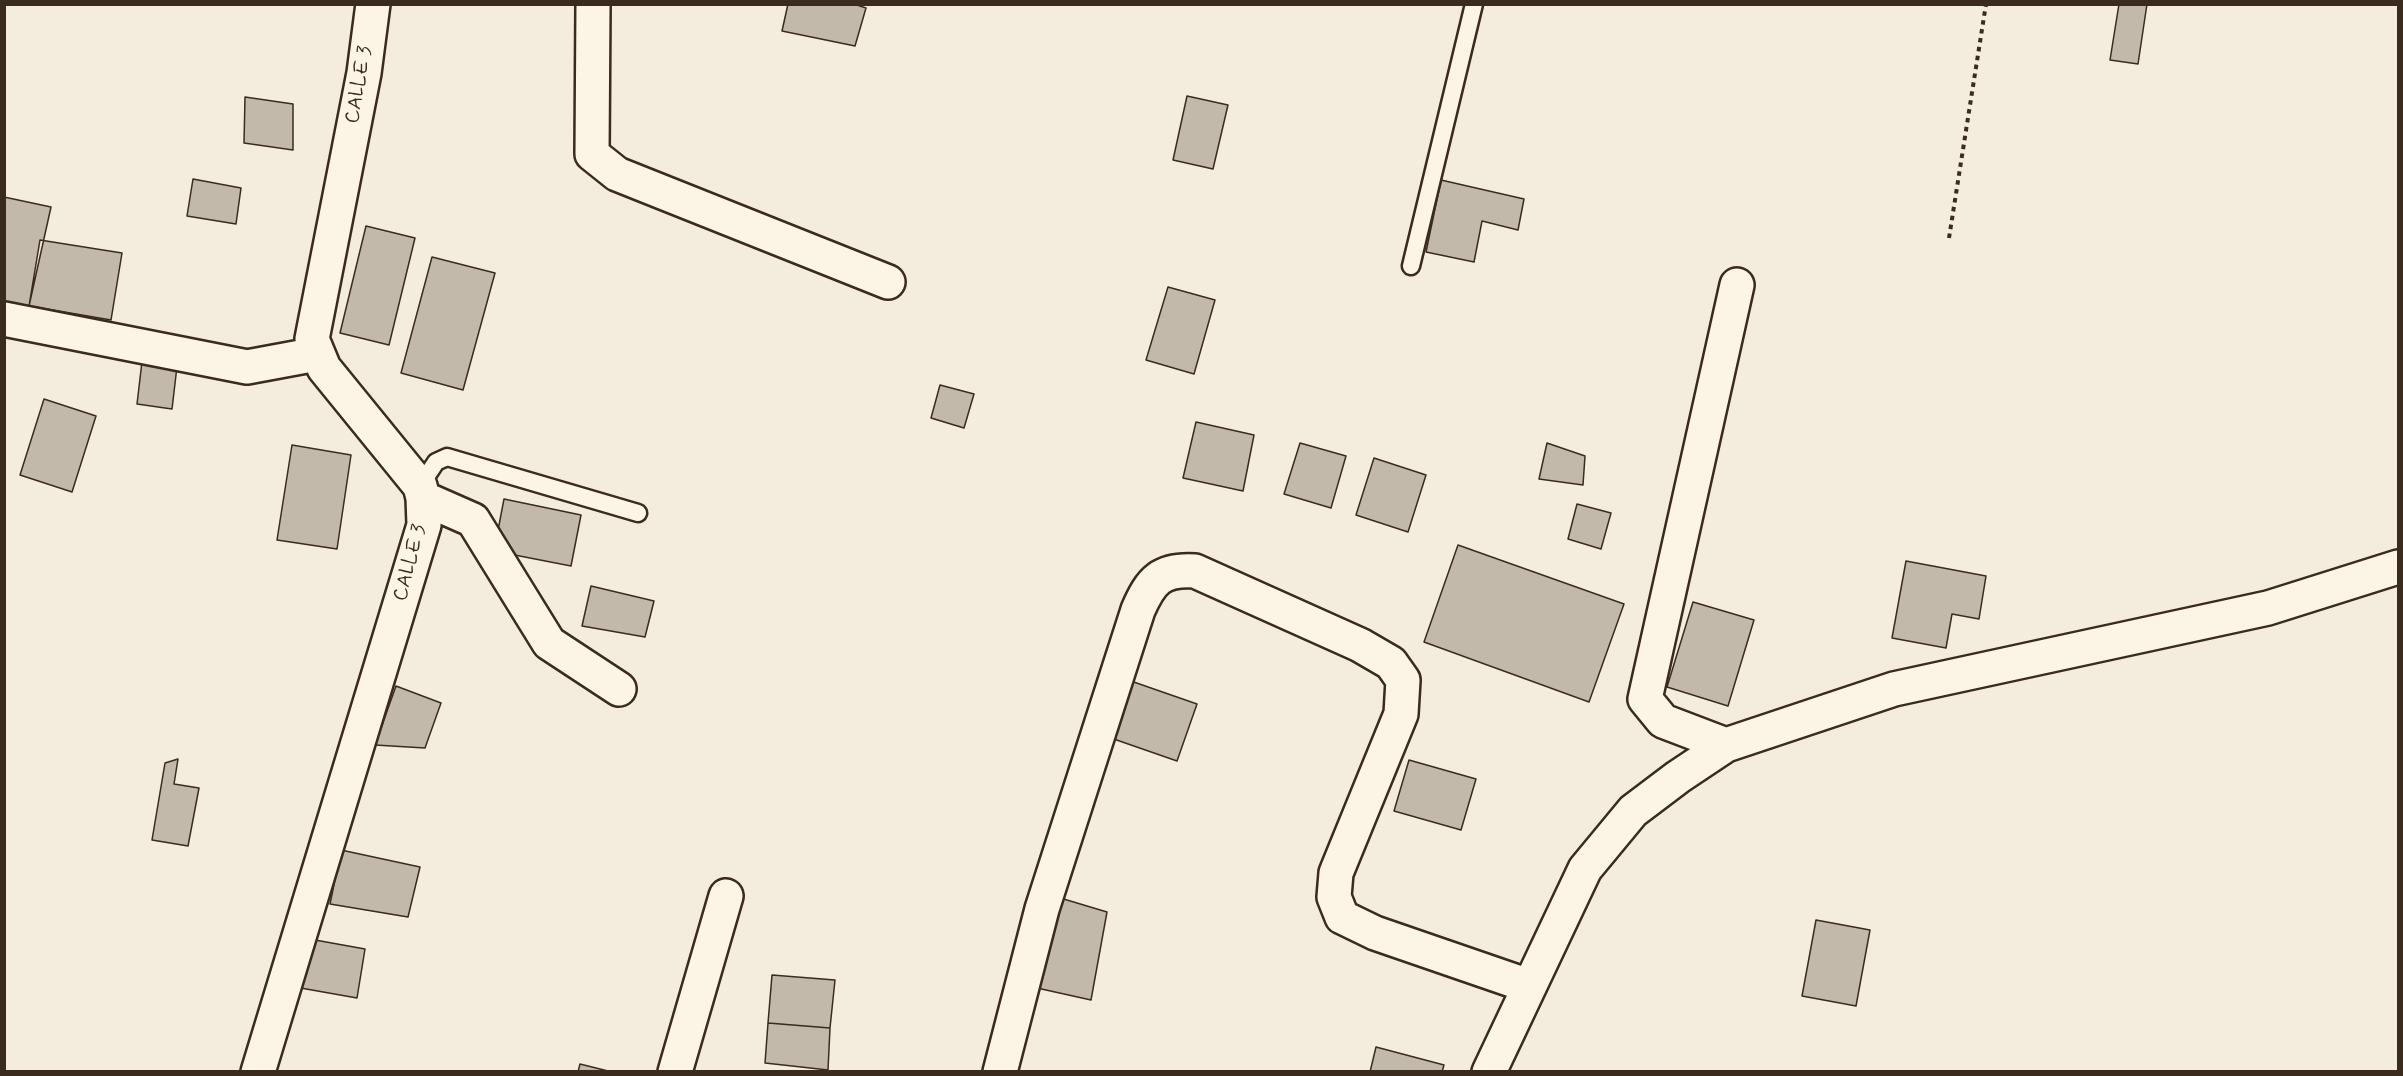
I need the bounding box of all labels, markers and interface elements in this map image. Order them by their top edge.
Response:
street label: CALLE 3 [341,44,379,126]
street label: CALLE 3 [389,522,433,604]

